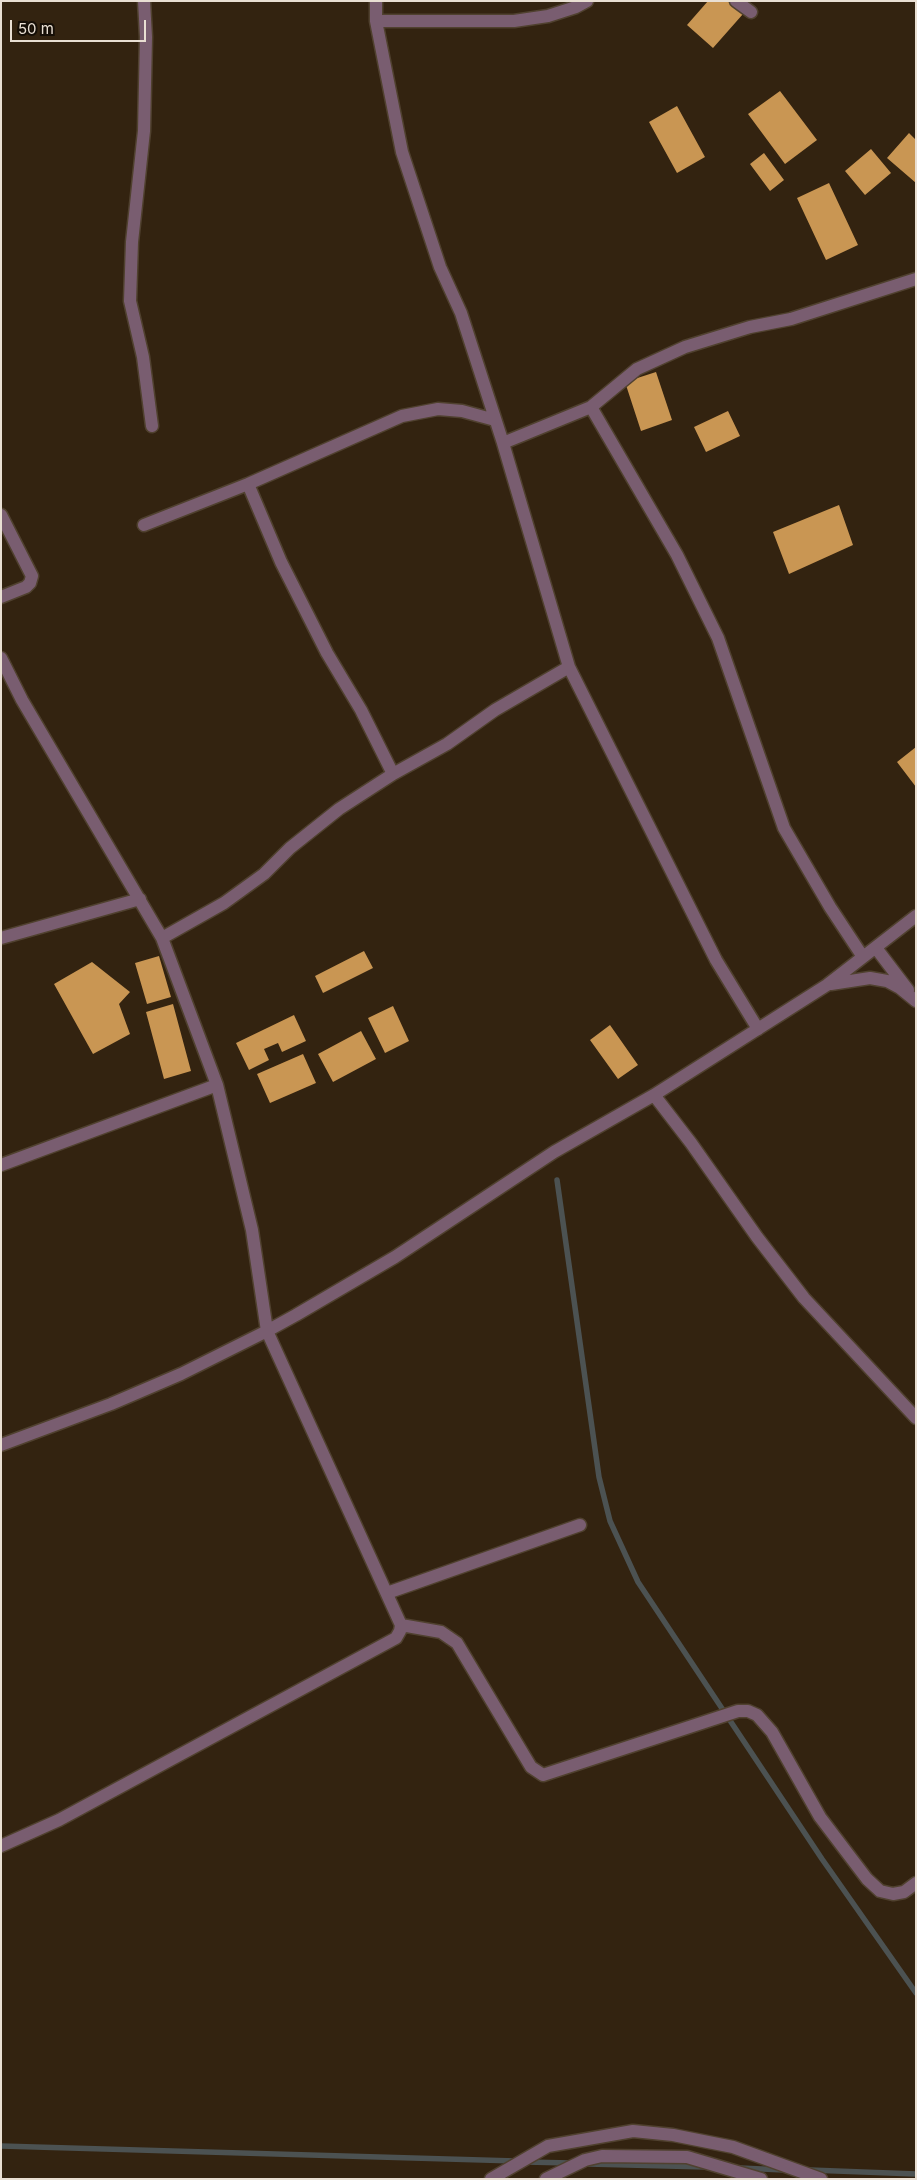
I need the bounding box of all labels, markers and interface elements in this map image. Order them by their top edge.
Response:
scale bar [12,10,149,42]
text: 50 m [18,19,54,38]

